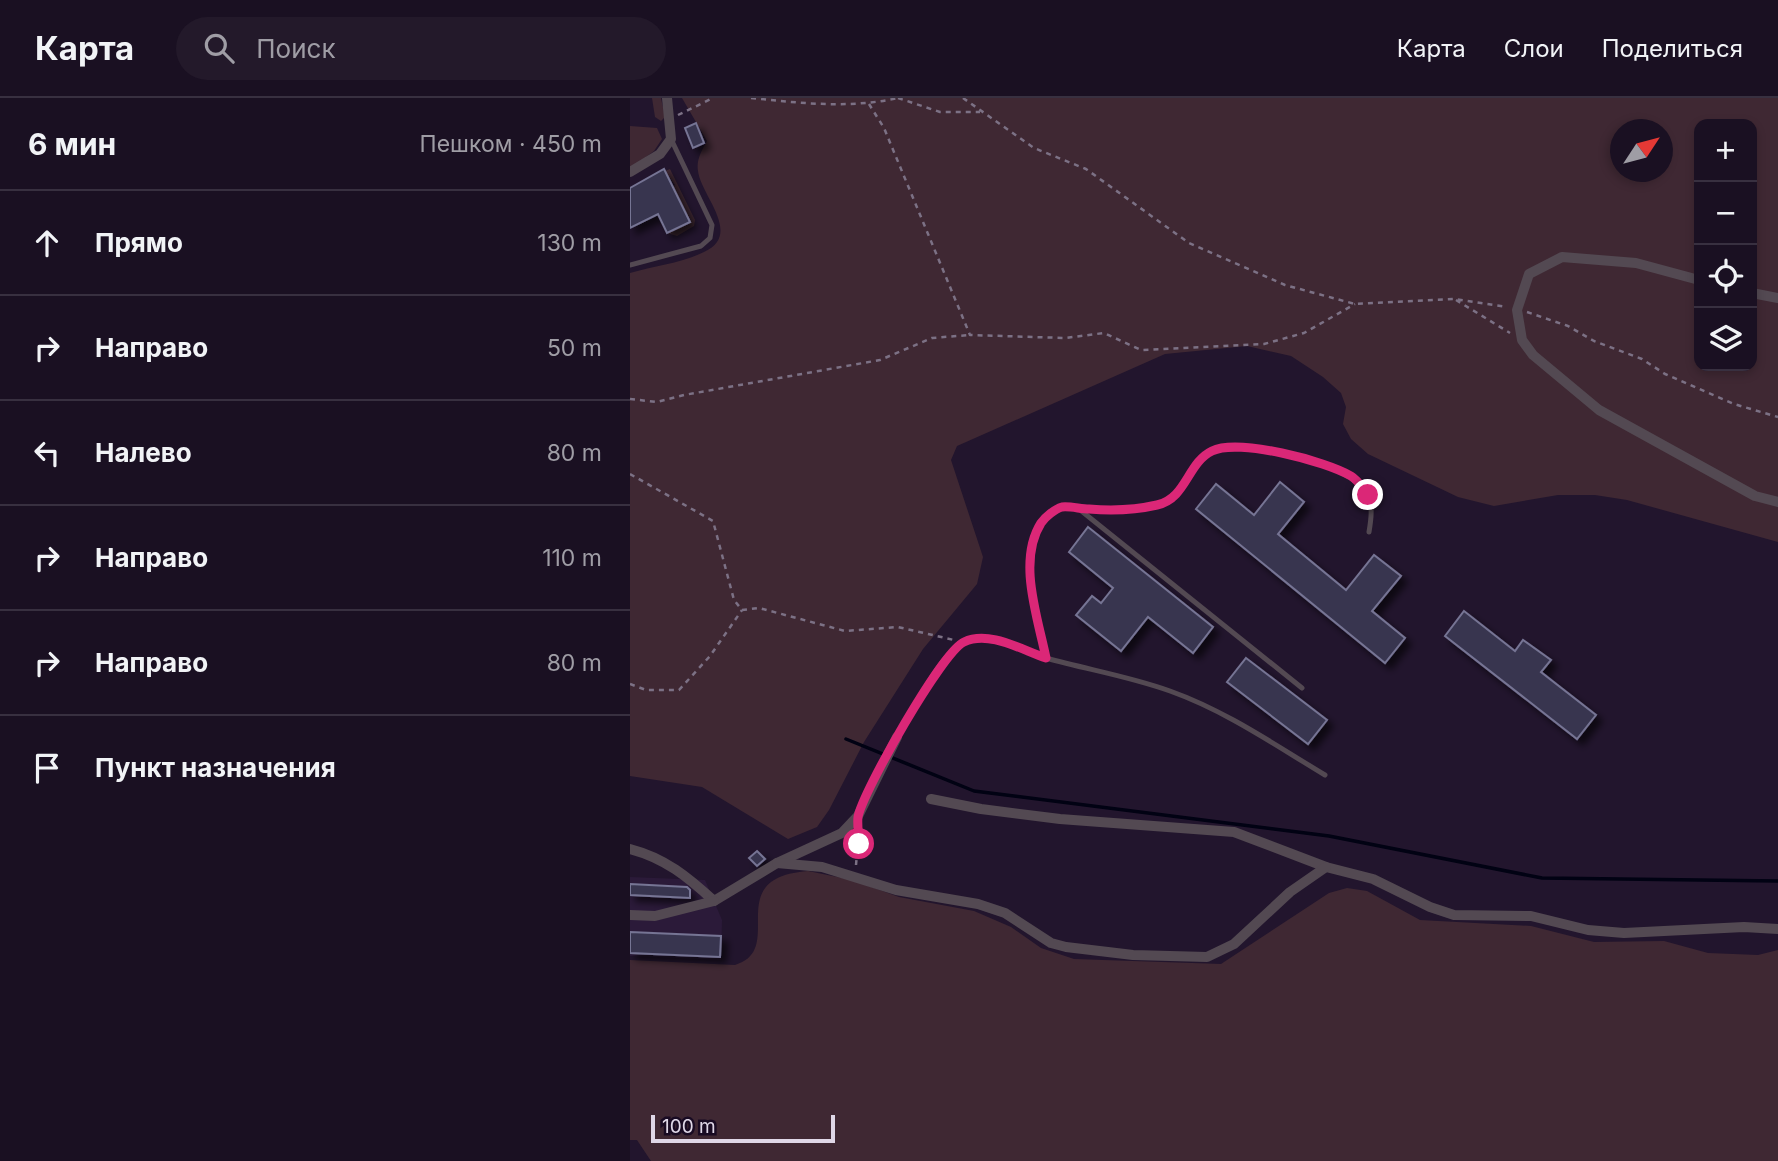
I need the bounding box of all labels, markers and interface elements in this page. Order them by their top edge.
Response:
search box [176,17,666,80]
text: Карта [35,28,134,68]
icon: search [200,29,238,67]
text: Поиск [256,33,335,64]
text: Карта [1397,34,1466,63]
text: Слои [1504,34,1564,63]
text: Поделиться [1602,34,1743,63]
north arrow [1610,119,1673,182]
map controls [1694,119,1757,371]
button: + [1694,119,1757,182]
text: 6 мин [28,126,116,162]
text: Пешком · 450 m [420,130,602,158]
button: − [1694,182,1757,245]
icon: ahead [28,224,66,262]
text: Прямо [95,227,183,258]
text: 130 m [537,229,602,257]
button: locate [1694,245,1757,308]
button: layers [1694,308,1757,371]
icon: right [28,329,66,367]
text: Направо [95,332,208,363]
text: 50 m [547,334,602,362]
icon: left [28,434,66,472]
text: Налево [95,437,192,468]
text: 80 m [547,439,602,467]
route end [1352,479,1383,510]
icon: right [28,539,66,577]
text: Направо [95,542,208,573]
text: 110 m [542,544,602,572]
icon: right [28,644,66,682]
text: Направо [95,647,208,678]
text: 80 m [547,649,602,677]
icon: arrive [28,749,66,787]
text: Пункт назначения [95,752,336,783]
route start [843,828,874,859]
scale bar [651,1112,835,1144]
text: 100 m [662,1115,716,1138]

